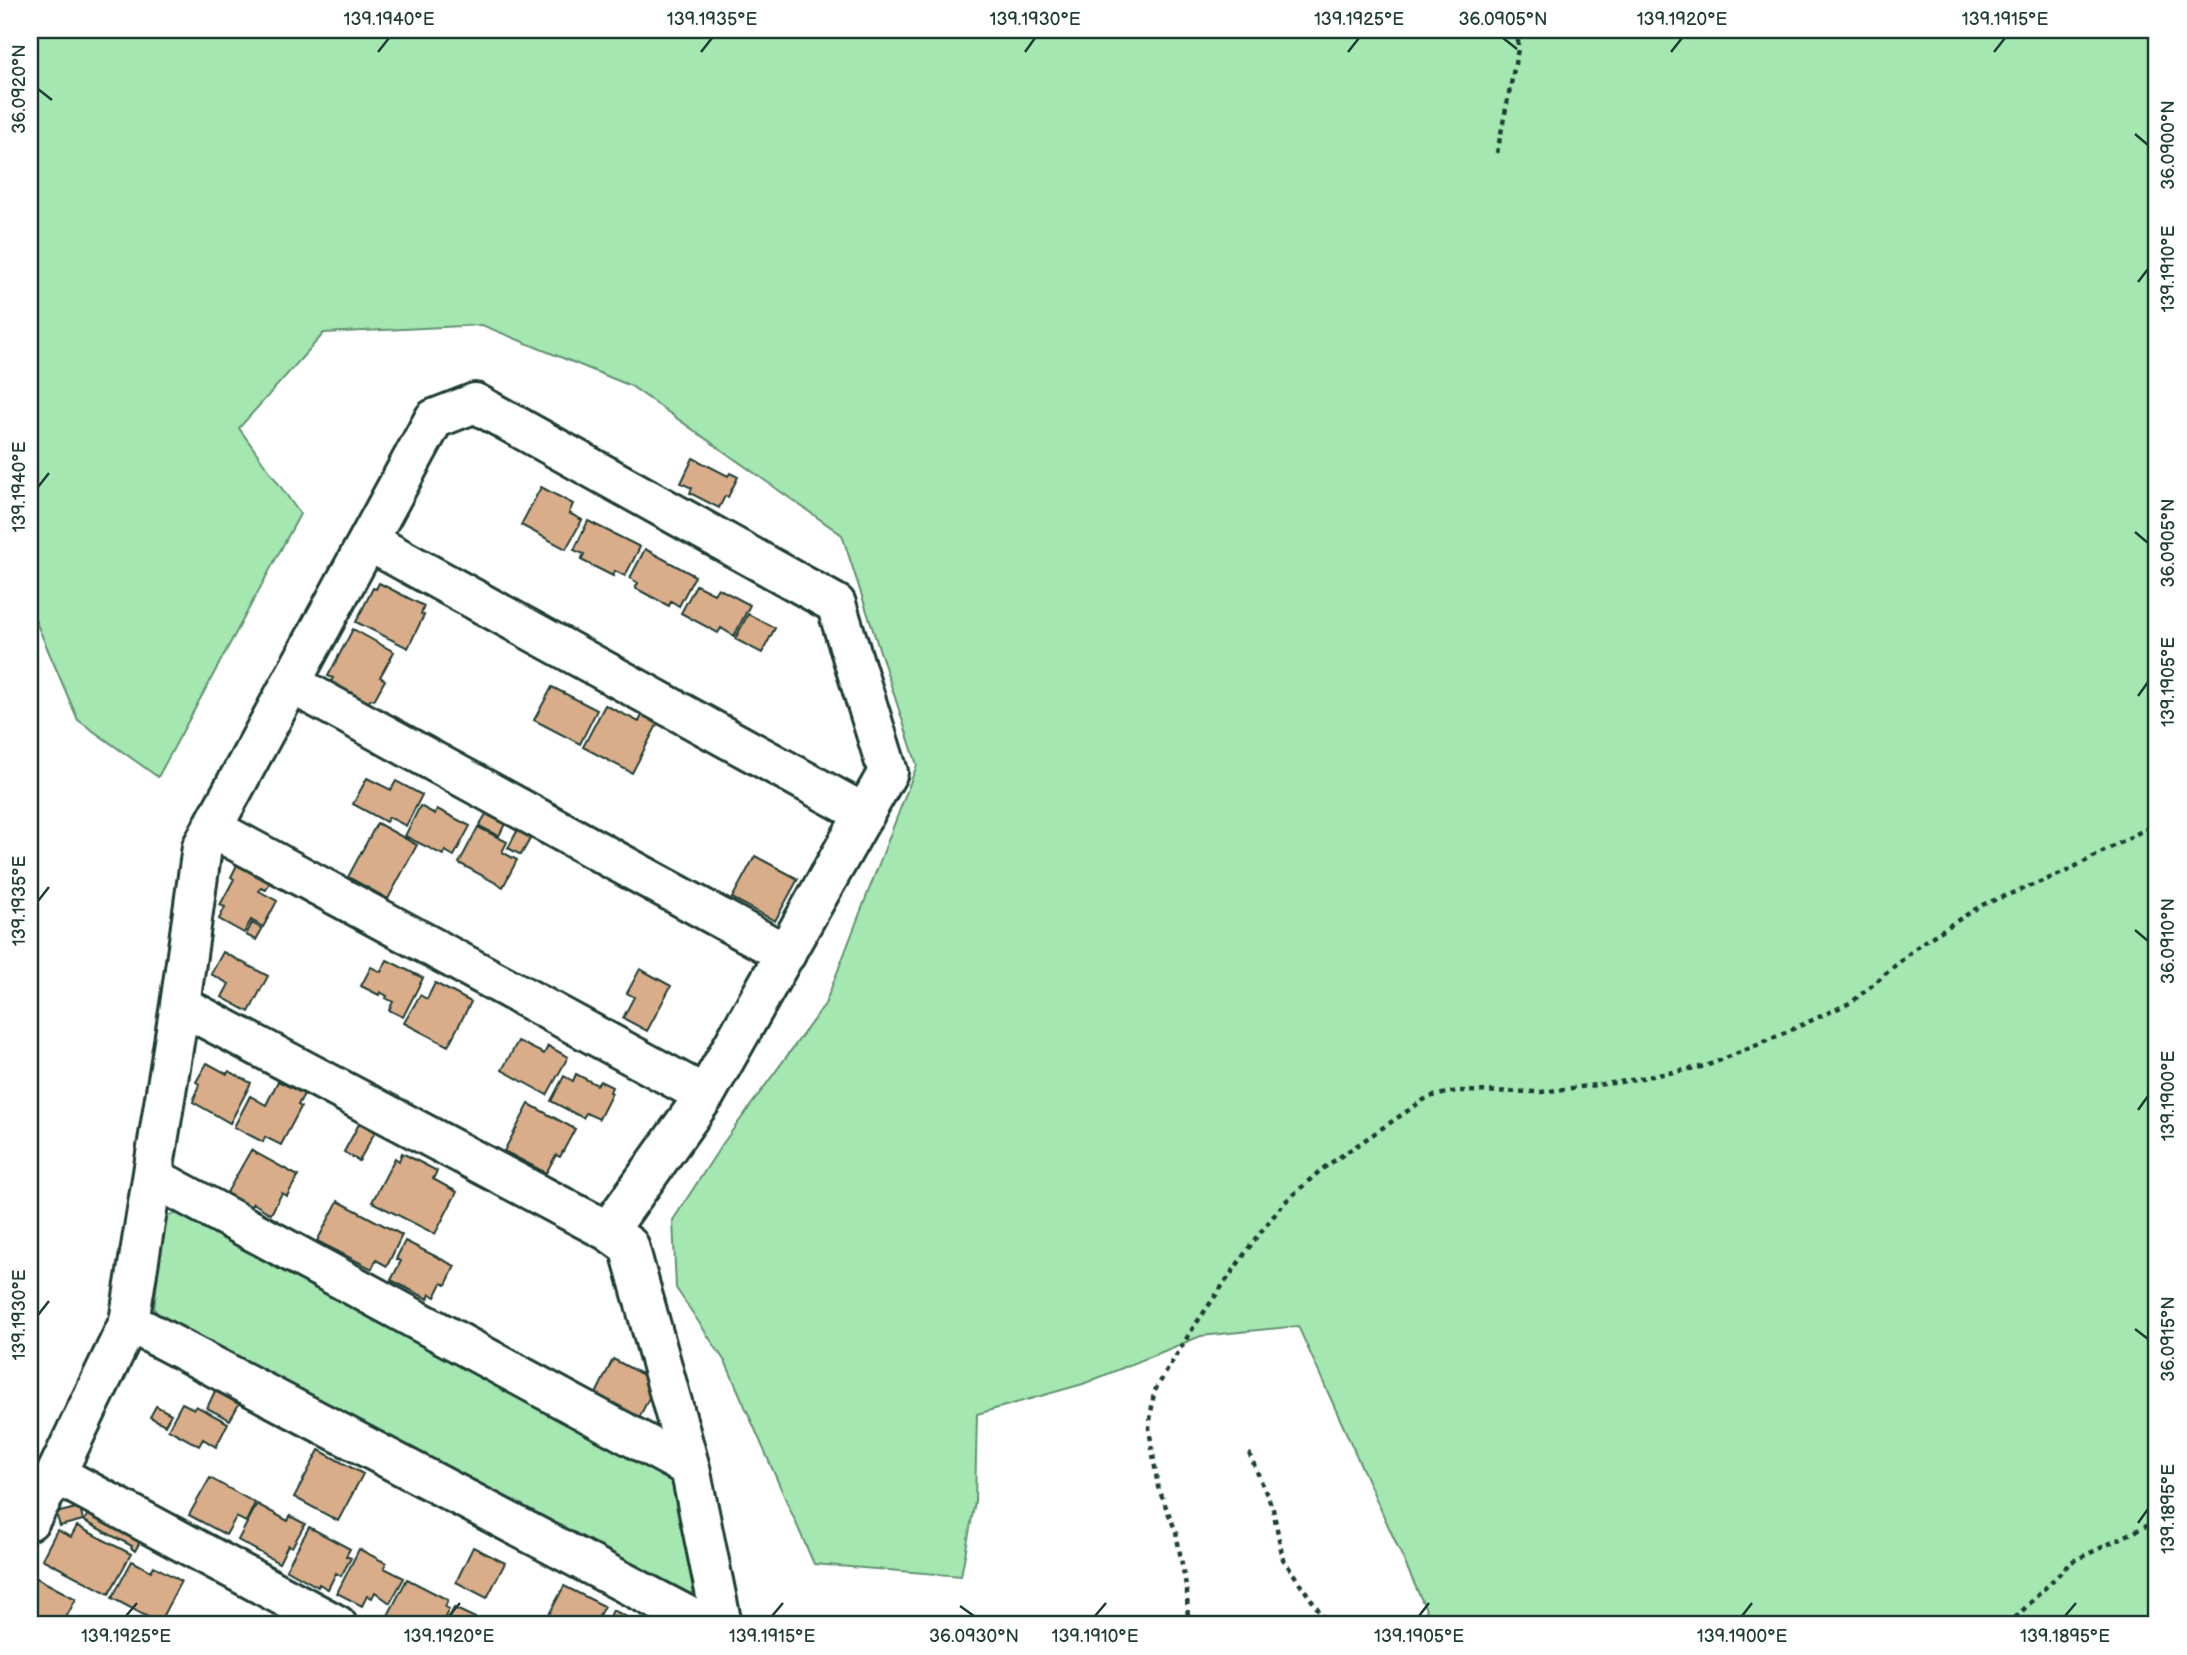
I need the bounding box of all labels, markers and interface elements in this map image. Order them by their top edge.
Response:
text: 139.1940°E [343,9,435,30]
text: 139.1935°E [667,9,757,30]
text: 139.1930°E [989,9,1081,30]
text: 139.1925°E [1314,9,1404,30]
text: 36.0905°N [1458,9,1548,30]
text: 139.1920°E [1637,9,1727,30]
text: 139.1915°E [1962,9,2048,30]
text: 36.0920°N [9,44,30,134]
text: 36.0900°N [2158,100,2179,190]
text: 139.1910°E [2158,225,2179,313]
text: 139.1940°E [9,441,30,533]
text: 36.0905°N [2158,498,2179,588]
text: 139.1905°E [2158,637,2179,727]
text: 139.1935°E [9,856,30,946]
text: 36.0910°N [2158,898,2179,984]
text: 139.1900°E [2158,1051,2179,1141]
text: 139.1930°E [9,1269,30,1361]
text: 36.0915°N [2158,1296,2179,1382]
text: 139.1895°E [2158,1464,2179,1554]
text: 139.1925°E [81,1626,171,1647]
text: 139.1920°E [404,1626,494,1647]
text: 139.1915°E [729,1626,815,1647]
text: 36.0930°N [929,1626,1019,1647]
text: 139.1910°E [1051,1626,1139,1647]
text: 139.1905°E [1374,1626,1464,1647]
text: 139.1900°E [1697,1626,1787,1647]
text: 139.1895°E [2020,1626,2110,1647]

